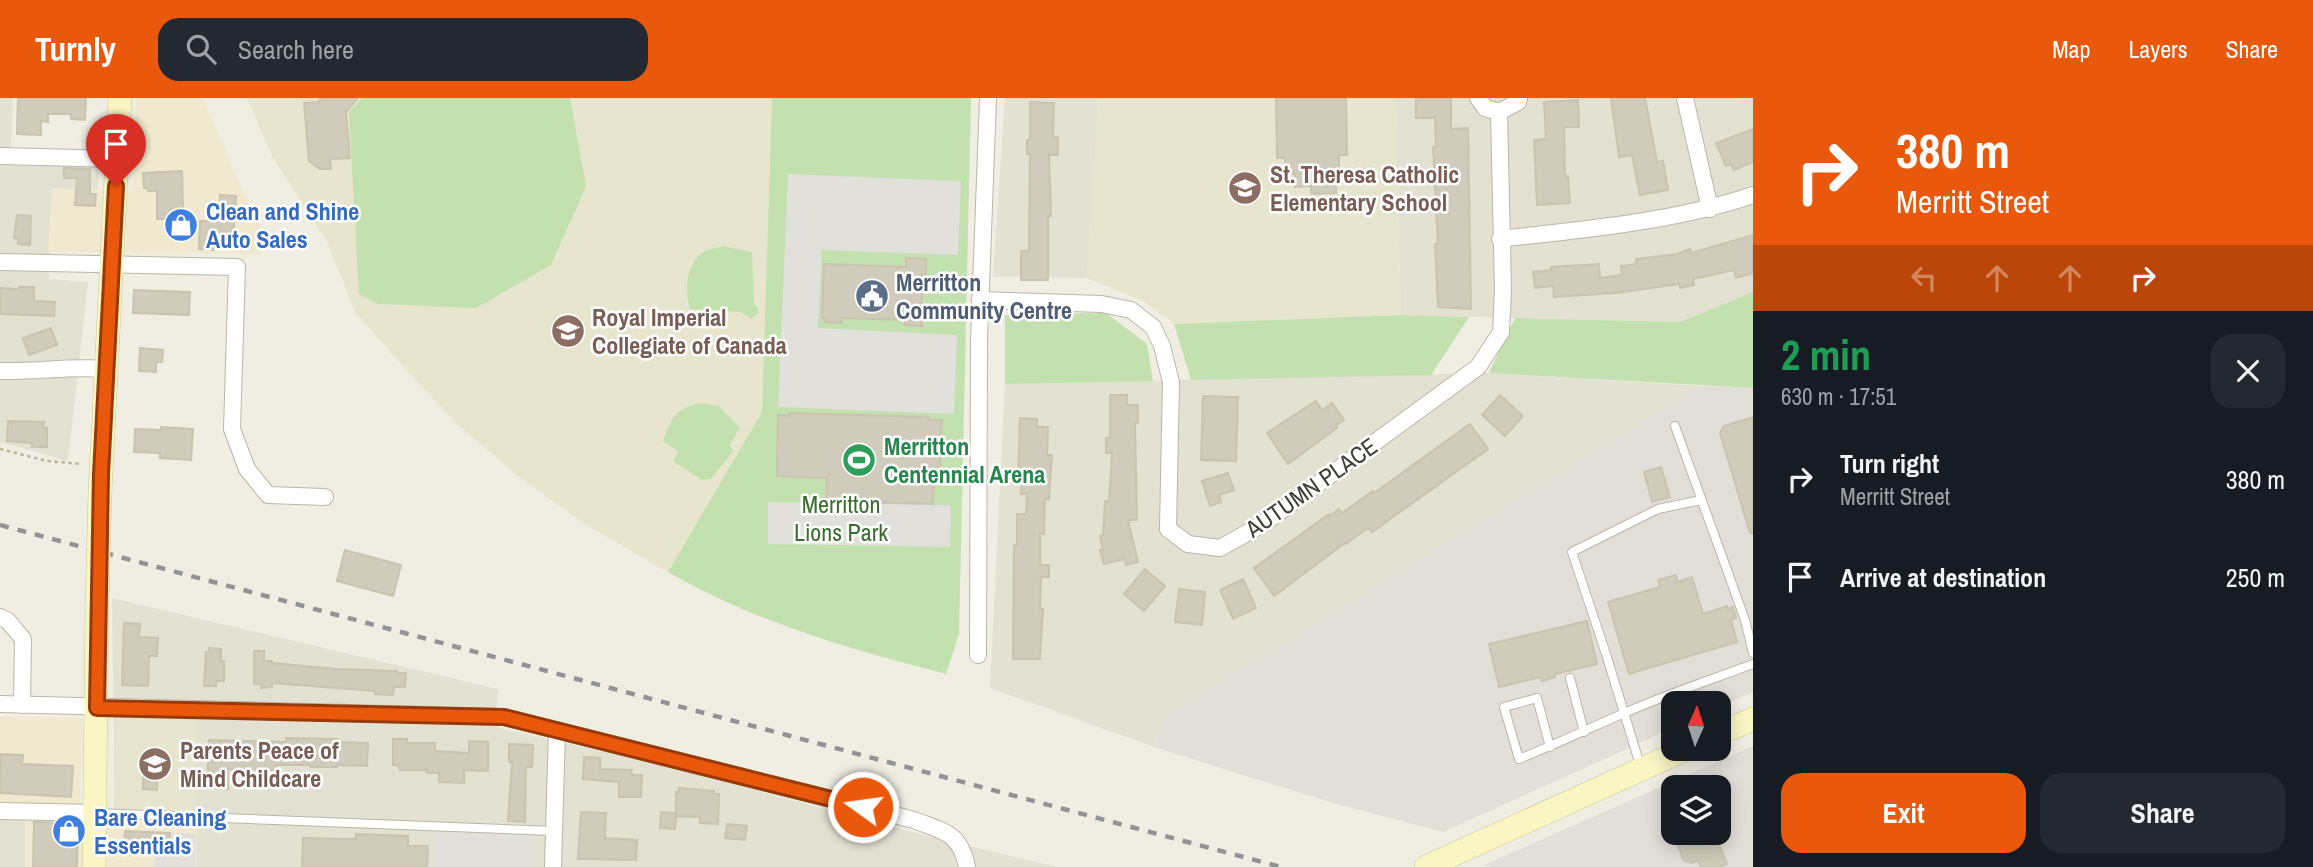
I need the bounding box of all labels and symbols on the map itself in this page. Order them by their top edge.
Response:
pin [86,114,146,186]
place label: St. Theresa Catholic Elementary School [1270,158,1459,218]
school or university icon: St. Theresa Catholic Elementary School [1226,169,1264,207]
place label: Clean and Shine Auto Sales [206,195,359,255]
shop icon: Clean and Shine Auto Sales [162,206,200,244]
place label: Merritton Community Centre [896,266,1072,326]
public building icon: Merritton Community Centre [853,277,891,315]
place label: Royal Imperial Collegiate of Canada [592,301,787,361]
school or university icon: Royal Imperial Collegiate of Canada [549,312,587,350]
place label: Merritton Centennial Arena [884,430,1045,490]
street label: AUTUMN PLACE [1238,430,1383,545]
sports icon: Merritton Centennial Arena [840,441,878,479]
park label: Merritton Lions Park [794,488,888,548]
north arrow [1661,691,1731,761]
place label: Parents Peace of Mind Childcare [180,734,339,794]
school or university icon: Parents Peace of Mind Childcare [136,745,174,783]
position arrow [826,770,900,844]
place label: Bare Cleaning Essentials [94,801,226,861]
shop icon: Bare Cleaning Essentials [50,812,88,850]

